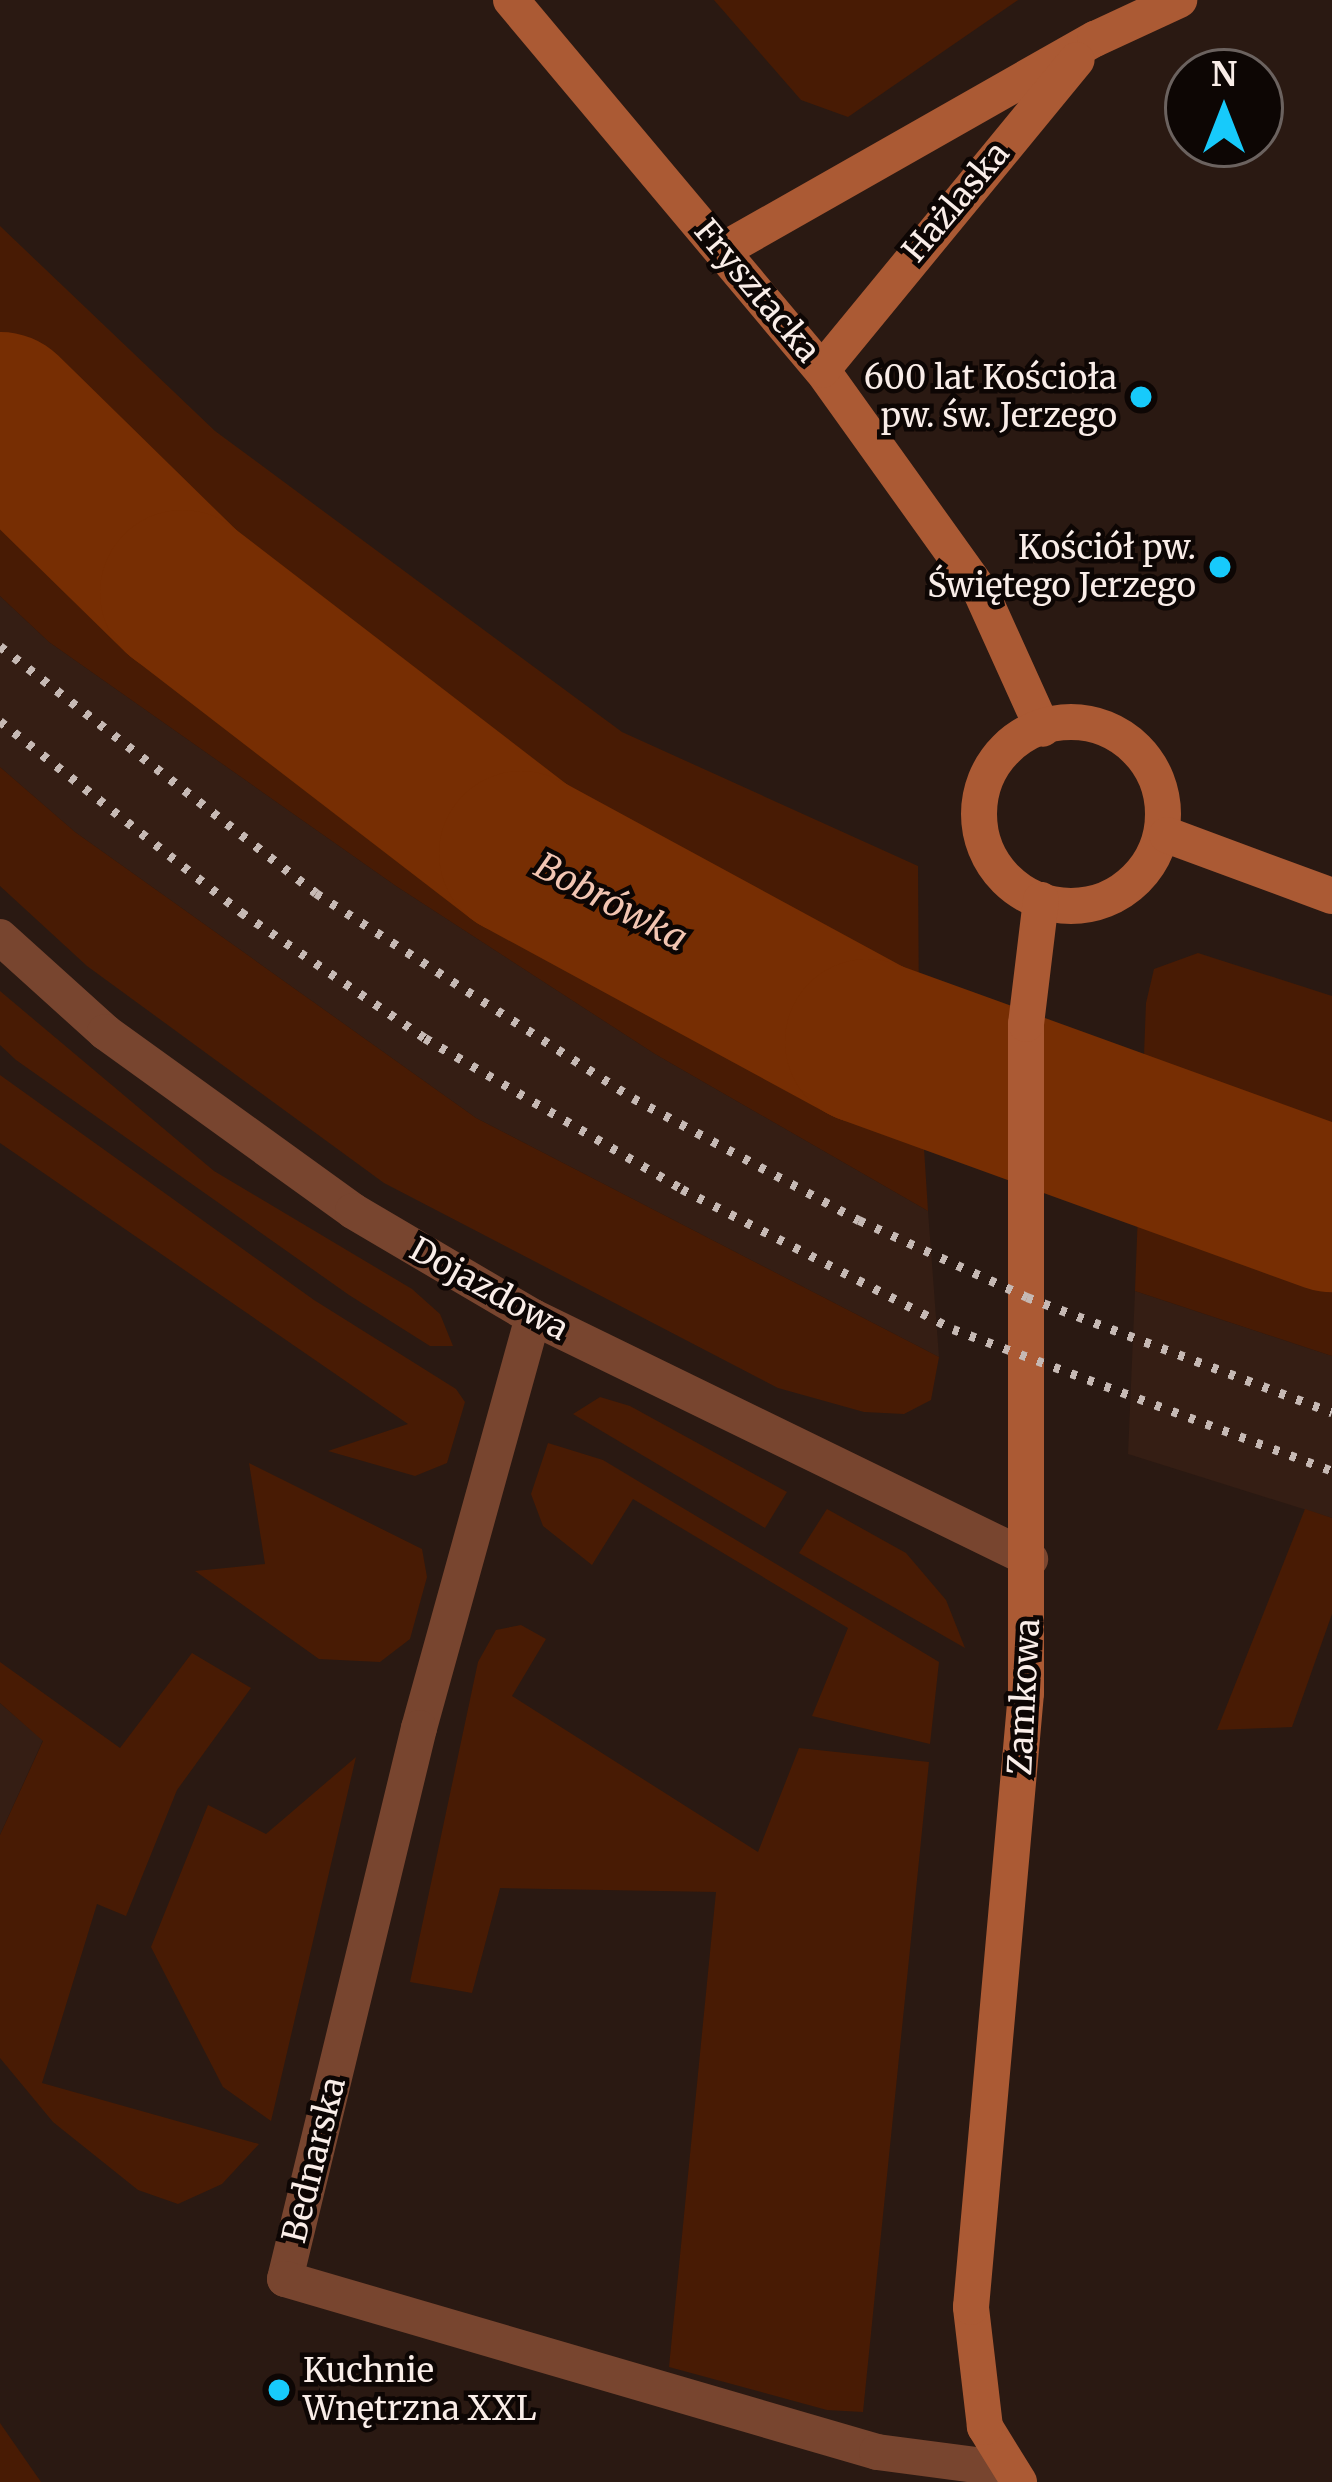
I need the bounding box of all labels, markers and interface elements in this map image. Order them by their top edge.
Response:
north arrow [1164,48,1284,168]
text: N [1211,54,1237,95]
street label: Hażlaska [894,134,1018,270]
street label: Frysztacka [686,212,828,370]
place label: 600 lat Kościoła pw. św. Jerzego [864,358,1117,436]
marker: 600 lat Kościoła pw. św. Jerzego [1128,384,1154,410]
place label: Kościół pw. Świętego Jerzego [927,528,1196,606]
marker: Kościół pw. Świętego Jerzego [1207,554,1233,580]
water label: Bobrówka [527,844,695,960]
street label: Dojazdowa [403,1229,575,1349]
street label: Zamkowa [1000,1618,1048,1776]
street label: Bednarska [274,2073,354,2247]
place label: Kuchnie Wnętrzna XXL [303,2351,537,2429]
marker: Kuchnie Wnętrzna XXL [266,2377,292,2403]

